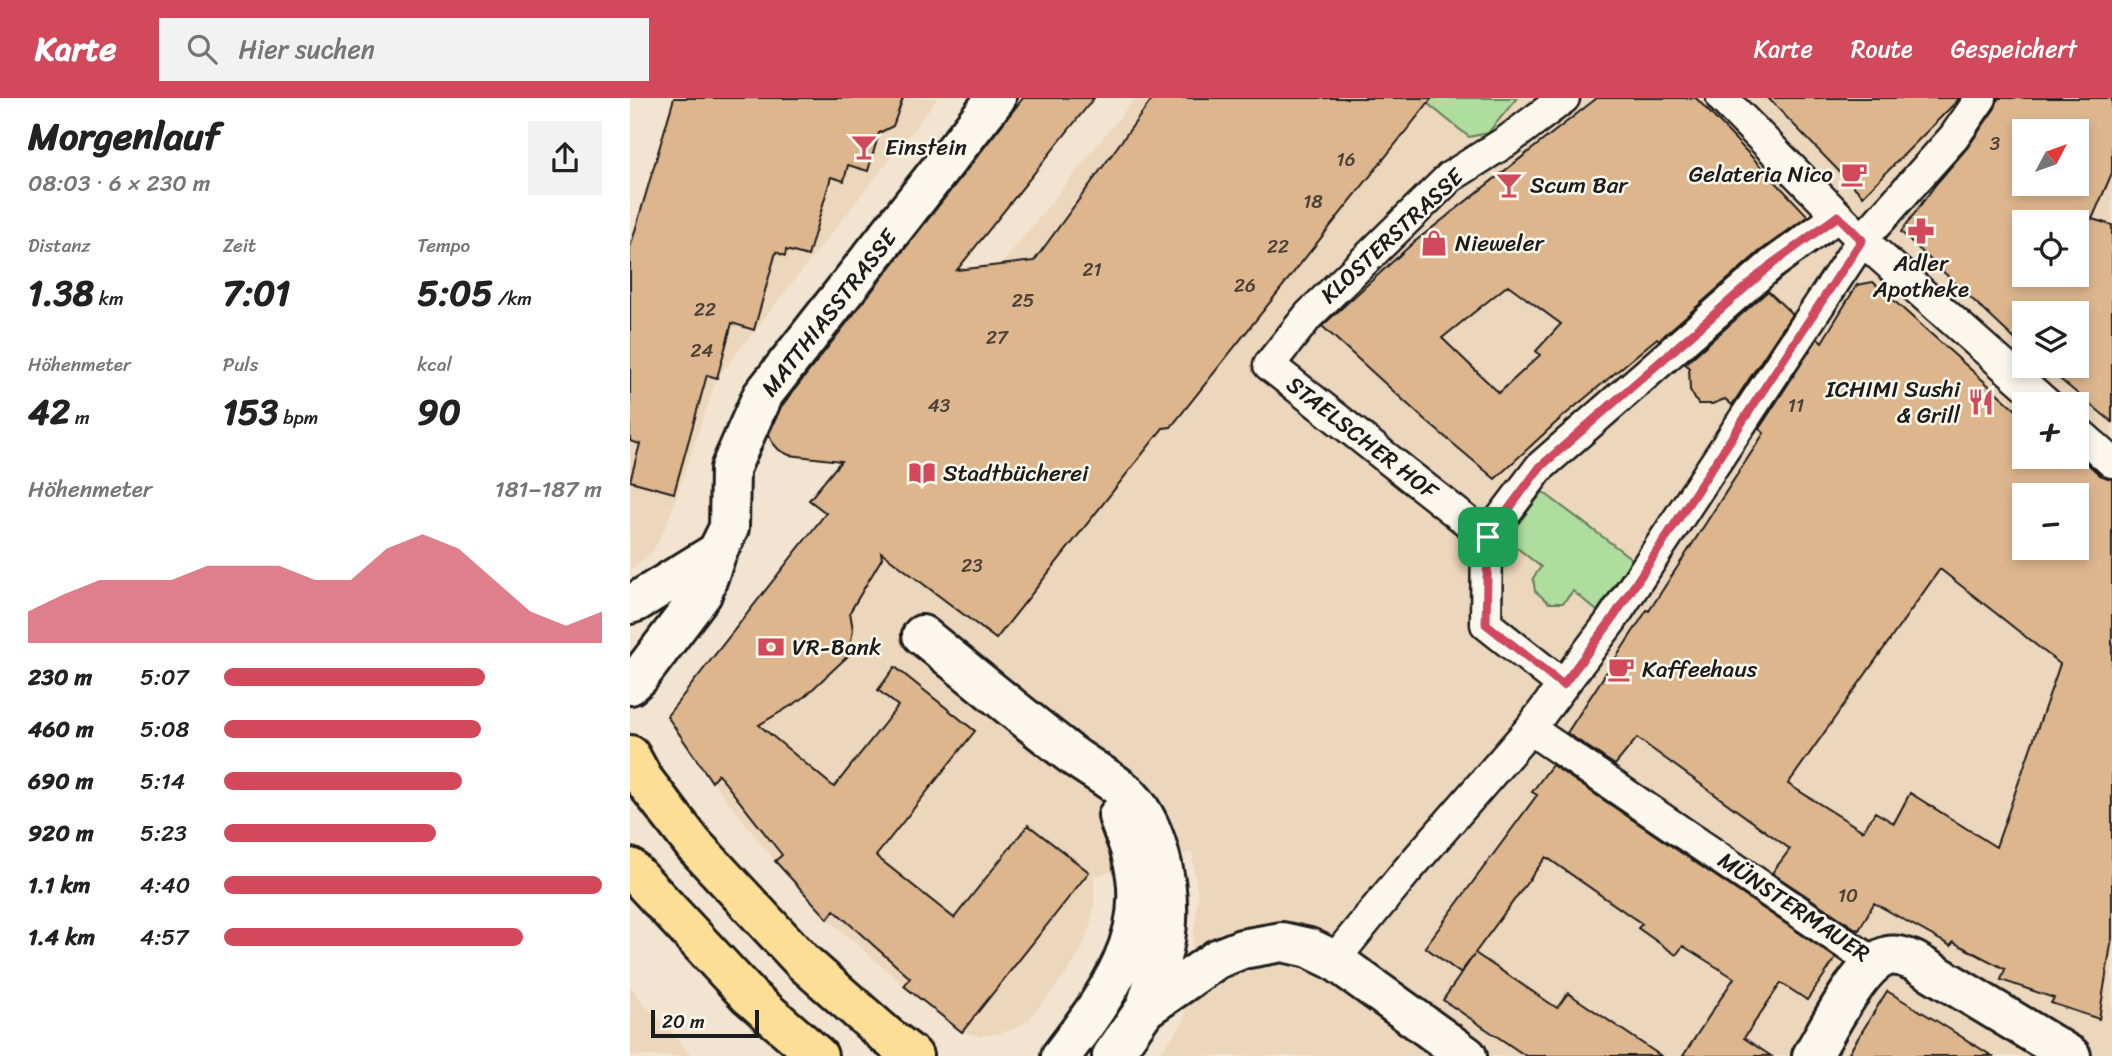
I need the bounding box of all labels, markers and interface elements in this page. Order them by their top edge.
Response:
search box [159,18,649,81]
text: Karte [35,20,117,78]
text: Hier suchen [239,26,375,72]
text: Karte [1754,28,1813,70]
text: Route [1851,28,1913,70]
text: Gespeichert [1951,28,2077,70]
icon: search [183,30,221,68]
text: Morgenlauf [28,103,220,170]
north arrow [2012,119,2090,196]
map controls [2012,119,2089,560]
button: share [528,121,602,195]
place label: Einstein [885,127,967,168]
house number: 3 [1990,127,2001,160]
bar icon: Einstein [849,132,879,162]
house number: 16 [1337,143,1355,176]
place label: Gelateria Nico [1689,154,1833,195]
street label: KLOSTERSTRASSE [1310,157,1474,314]
cafe icon: Gelateria Nico [1839,159,1869,189]
text: 08:03 · 6 × 230 m [28,163,211,204]
place label: Scum Bar [1530,165,1629,206]
bar icon: Scum Bar [1494,170,1524,200]
house number: 18 [1303,185,1323,218]
button: locate [2012,210,2089,287]
pharmacy icon: Adler Apotheke [1906,216,1936,246]
street label: MATTHIASSTRASSE [750,219,909,406]
place label: Nieweler [1455,223,1545,264]
shop icon: Nieweler [1419,228,1449,258]
text: Distanz [28,229,91,262]
text: Zeit [223,229,256,262]
text: Tempo [417,229,470,262]
house number: 22 [1267,230,1289,263]
place label: Adler Apotheke [1872,243,1969,310]
house number: 21 [1082,253,1102,286]
text: 1.38 [28,262,94,324]
text: 7:01 [223,262,290,324]
text: 5:05 [417,262,493,324]
house number: 26 [1234,269,1256,302]
text: km [94,282,124,315]
text: /km [493,282,532,315]
house number: 25 [1012,284,1035,317]
house number: 22 [694,293,716,326]
button: layers [2012,301,2089,378]
house number: 27 [986,321,1009,354]
house number: 24 [691,334,714,367]
text: Höhenmeter [28,348,131,381]
text: Puls [223,348,259,381]
text: kcal [417,348,452,381]
street label: STAELSCHER HOF [1277,365,1448,512]
place label: ICHIMI Sushi & Grill [1825,369,1961,436]
text: 42 [28,381,70,443]
text: 153 [223,381,278,443]
text: 90 [417,381,461,443]
restaurant icon: ICHIMI Sushi & Grill [1966,387,1996,417]
house number: 43 [928,389,951,422]
house number: 11 [1788,389,1804,422]
button: + [2012,392,2089,469]
text: m [70,401,90,434]
text: bpm [278,401,318,434]
place label: Stadtbücherei [943,453,1089,494]
library icon: Stadtbücherei [907,458,937,488]
text: Höhenmeter [28,469,152,510]
text: 181–187 m [495,469,602,510]
button: − [2012,483,2089,560]
pin [1458,507,1518,567]
icon: arrive [1469,518,1507,556]
house number: 23 [961,549,983,582]
place label: VR-Bank [792,627,881,668]
bank icon: VR-Bank [756,632,786,662]
place label: Kaffeehaus [1642,649,1758,690]
cafe icon: Kaffeehaus [1606,654,1636,684]
text: 230 m [28,657,92,698]
text: 5:07 [140,657,189,698]
text: 460 m [28,709,94,750]
text: 5:08 [140,709,189,750]
text: 690 m [28,761,93,802]
text: 5:14 [140,761,185,802]
text: 920 m [28,813,94,854]
text: 5:23 [140,813,187,854]
street label: MÜNSTERMAUER [1709,841,1879,973]
text: 1.1 km [28,865,91,906]
text: 4:40 [140,865,190,906]
house number: 10 [1838,879,1858,912]
text: 1.4 km [28,917,95,958]
text: 4:57 [140,917,189,958]
text: 20 m [662,1005,705,1038]
scale bar [651,1007,760,1039]

